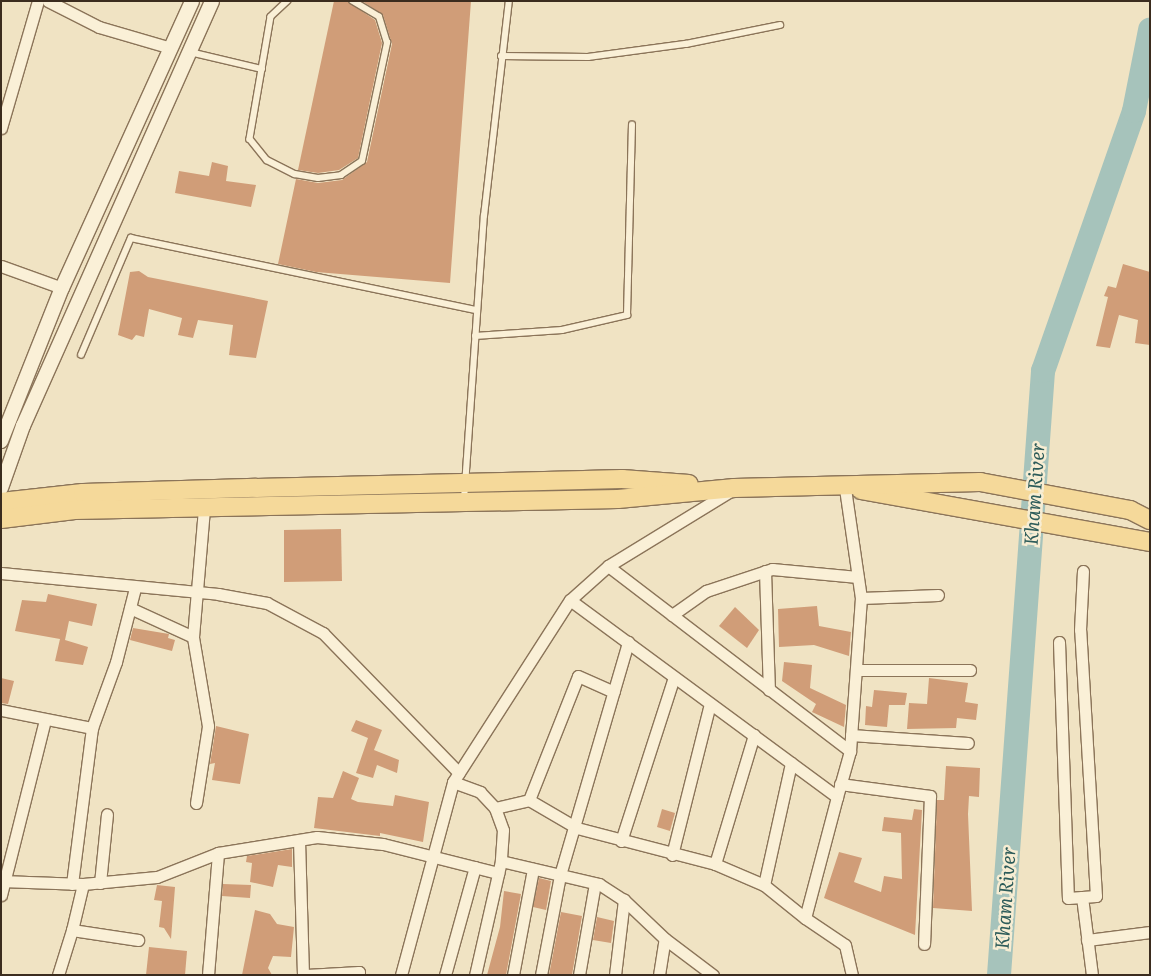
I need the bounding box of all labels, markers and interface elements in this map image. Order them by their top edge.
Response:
water label: Kham River [1019,442,1049,546]
water label: Kham River [990,846,1020,950]

